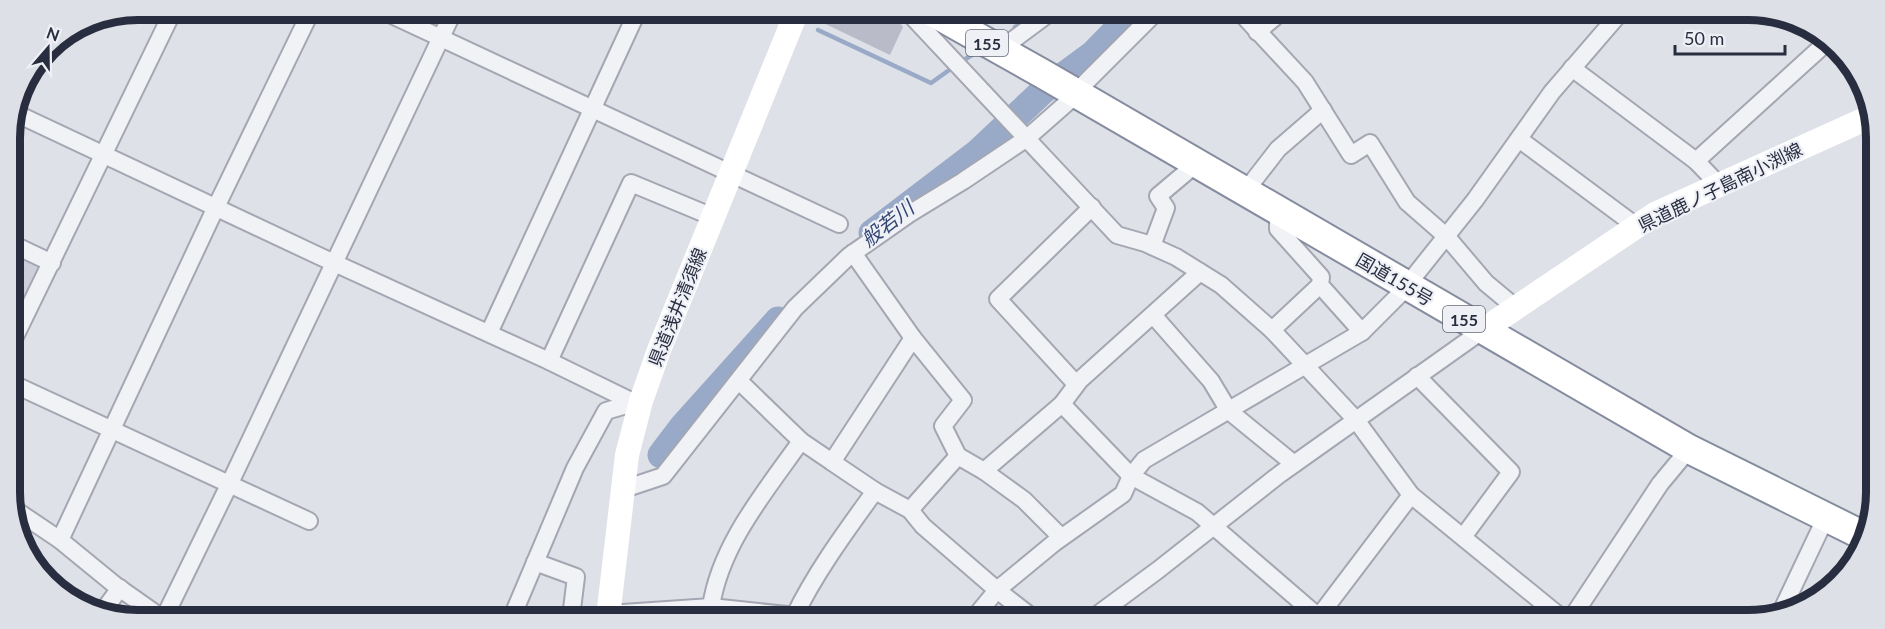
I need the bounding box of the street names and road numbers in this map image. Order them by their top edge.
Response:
road number: 155 [966,30,1008,56]
street label: 県道鹿ノ子島南小渕線 [1634,138,1806,236]
street label: 県道浅井清須線 [643,244,711,370]
street label: 国道155号 [1353,248,1437,310]
road number: 155 [1443,306,1485,332]

